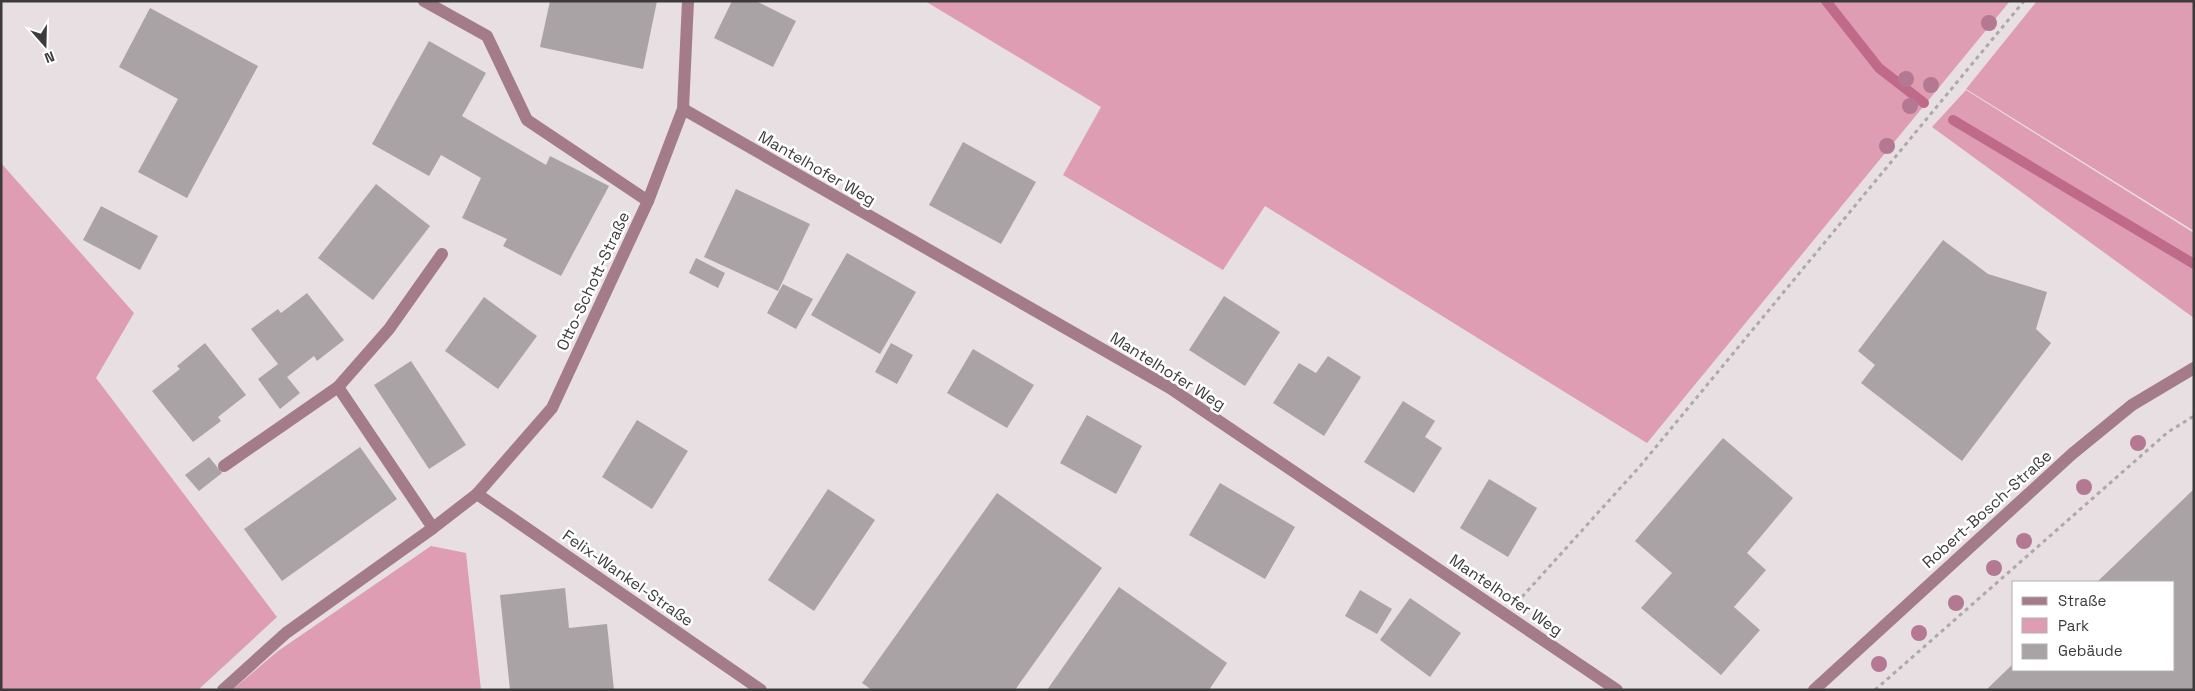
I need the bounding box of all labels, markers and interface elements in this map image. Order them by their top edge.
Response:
north arrow [20,20,70,70]
text: N [42,47,57,67]
street label: Mantelhofer Weg [755,126,879,210]
street label: Otto-Schott-Straße [552,208,634,354]
street label: Mantelhofer Weg [1106,327,1230,415]
street label: Robert-Bosch-Straße [1918,445,2056,573]
street label: Felix-Wankel-Straße [558,525,698,631]
street label: Mantelhofer Weg [1445,549,1567,641]
legend [2012,581,2175,671]
text: Straße [2058,591,2107,610]
text: Park [2058,616,2089,635]
text: Gebäude [2058,641,2123,660]

